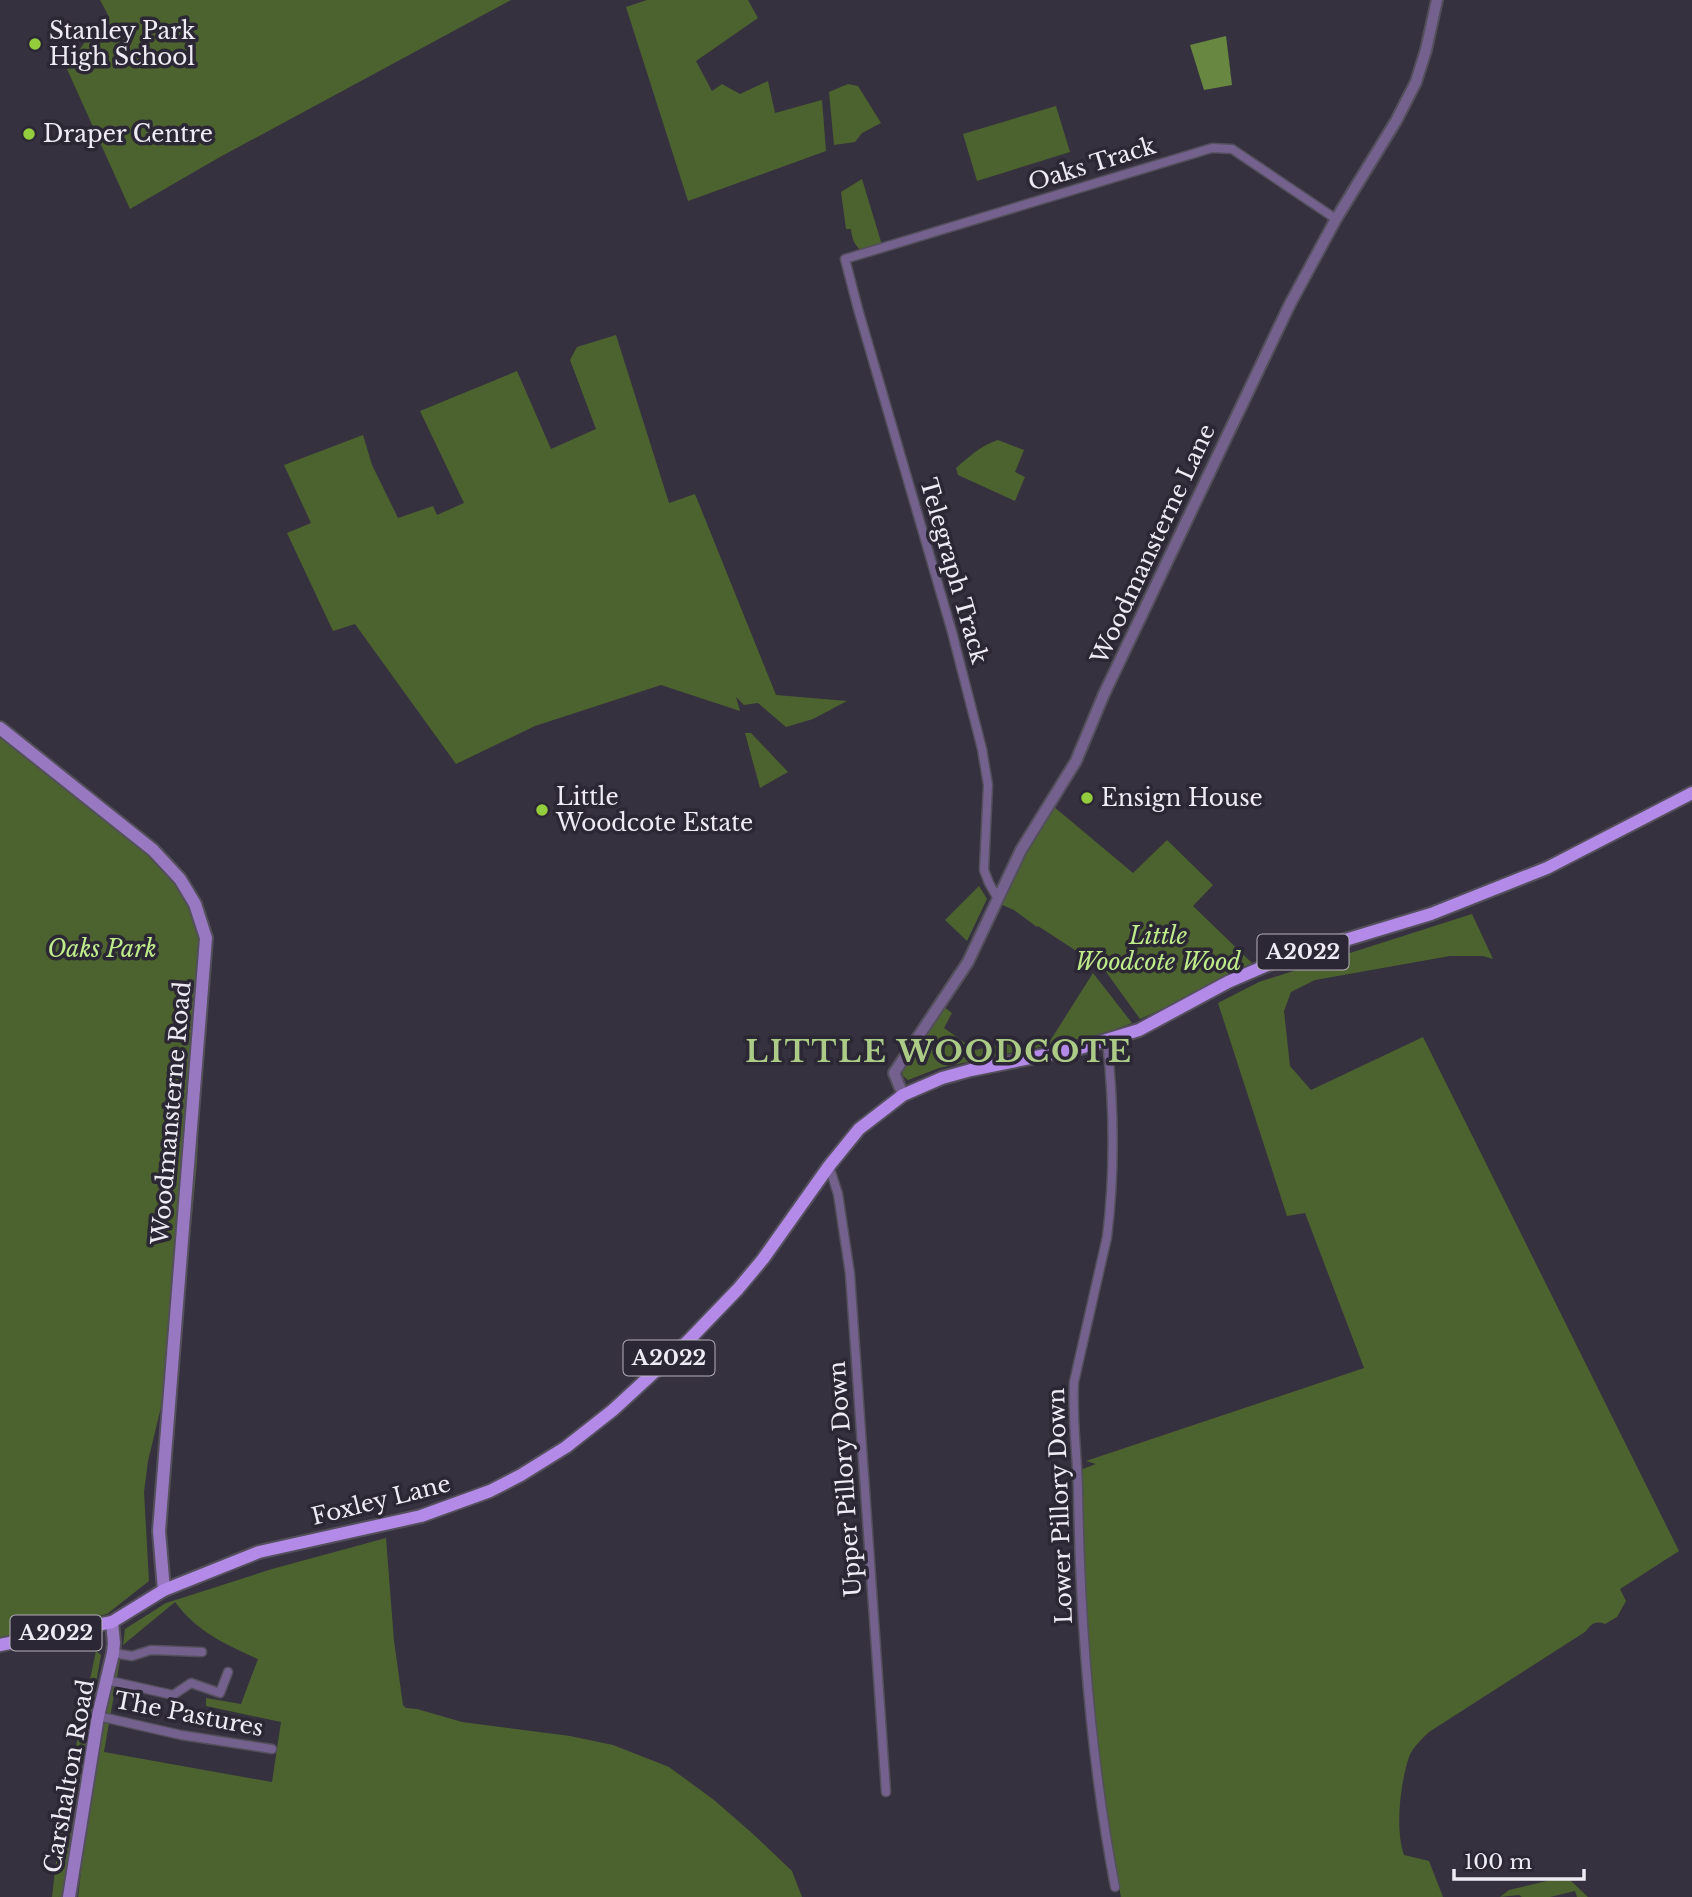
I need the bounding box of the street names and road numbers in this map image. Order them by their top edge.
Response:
street label: Oaks Track [1025,131,1160,197]
street label: Woodmansterne Lane [1085,420,1221,669]
street label: Telegraph Track [914,475,994,668]
road number: A2022 [1258,934,1348,970]
street label: Woodmansterne Road [145,980,196,1247]
road number: A2022 [624,1340,714,1376]
street label: Upper Pillory Down [823,1360,867,1598]
street label: Lower Pillory Down [1042,1387,1078,1625]
street label: Foxley Lane [309,1469,453,1531]
road number: A2022 [10,1616,102,1650]
street label: Carshalton Road [38,1677,100,1875]
street label: The Pastures [112,1686,266,1742]

